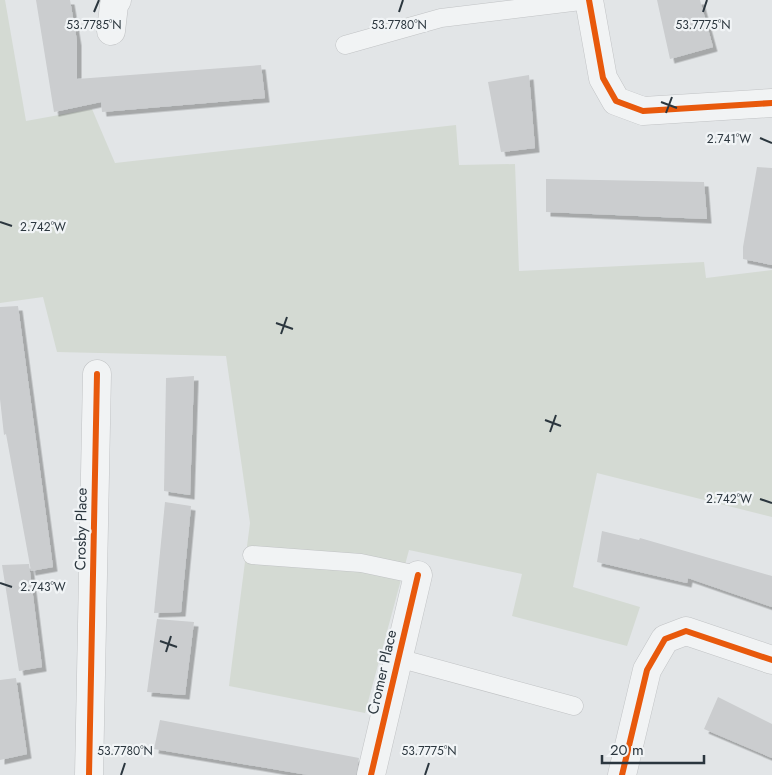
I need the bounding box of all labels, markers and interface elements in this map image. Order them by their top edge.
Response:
text: 53.7785°N [66,16,122,34]
text: 53.7780°N [371,16,427,34]
text: 53.7775°N [675,16,731,34]
text: 2.741°W [707,130,751,148]
text: 2.742°W [20,218,66,236]
street label: Crosby Place [69,487,93,571]
text: 2.742°W [706,490,752,508]
text: 2.743°W [20,578,66,596]
street label: Cromer Place [362,627,402,716]
scale bar [602,732,704,764]
text: 20 m [610,739,644,761]
text: 53.7780°N [97,742,153,760]
text: 53.7775°N [401,742,457,760]

